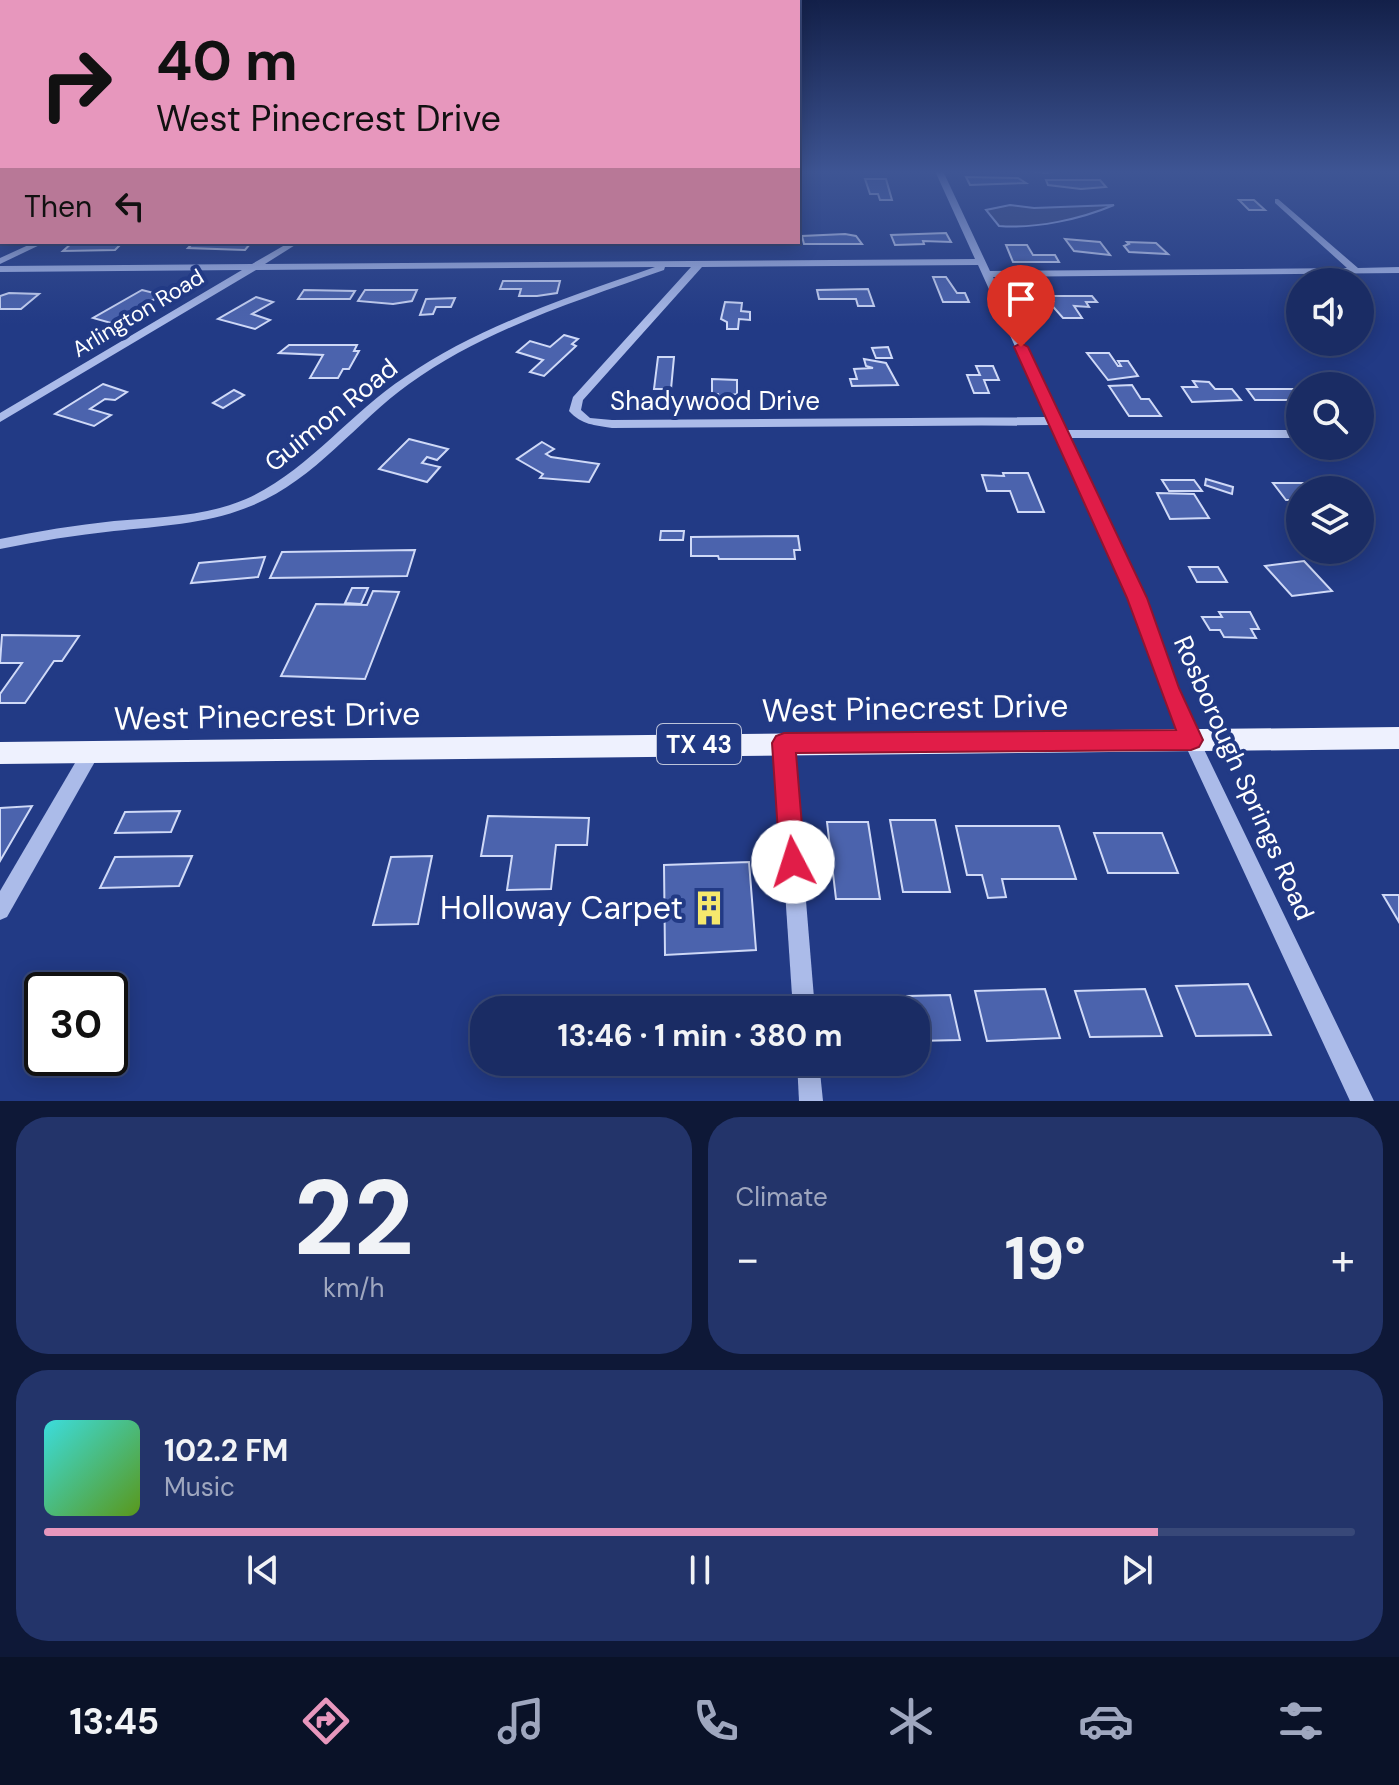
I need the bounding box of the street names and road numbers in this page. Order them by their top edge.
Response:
street label: Arlington Road [67,262,209,364]
street label: Guimon Road [257,351,405,479]
street label: Shadywood Drive [610,384,820,418]
street label: Rosborough Springs Road [1166,630,1322,926]
street label: West Pinecrest Drive [761,684,1069,732]
street label: West Pinecrest Drive [113,692,421,740]
road number: TX 43 [657,724,741,764]

